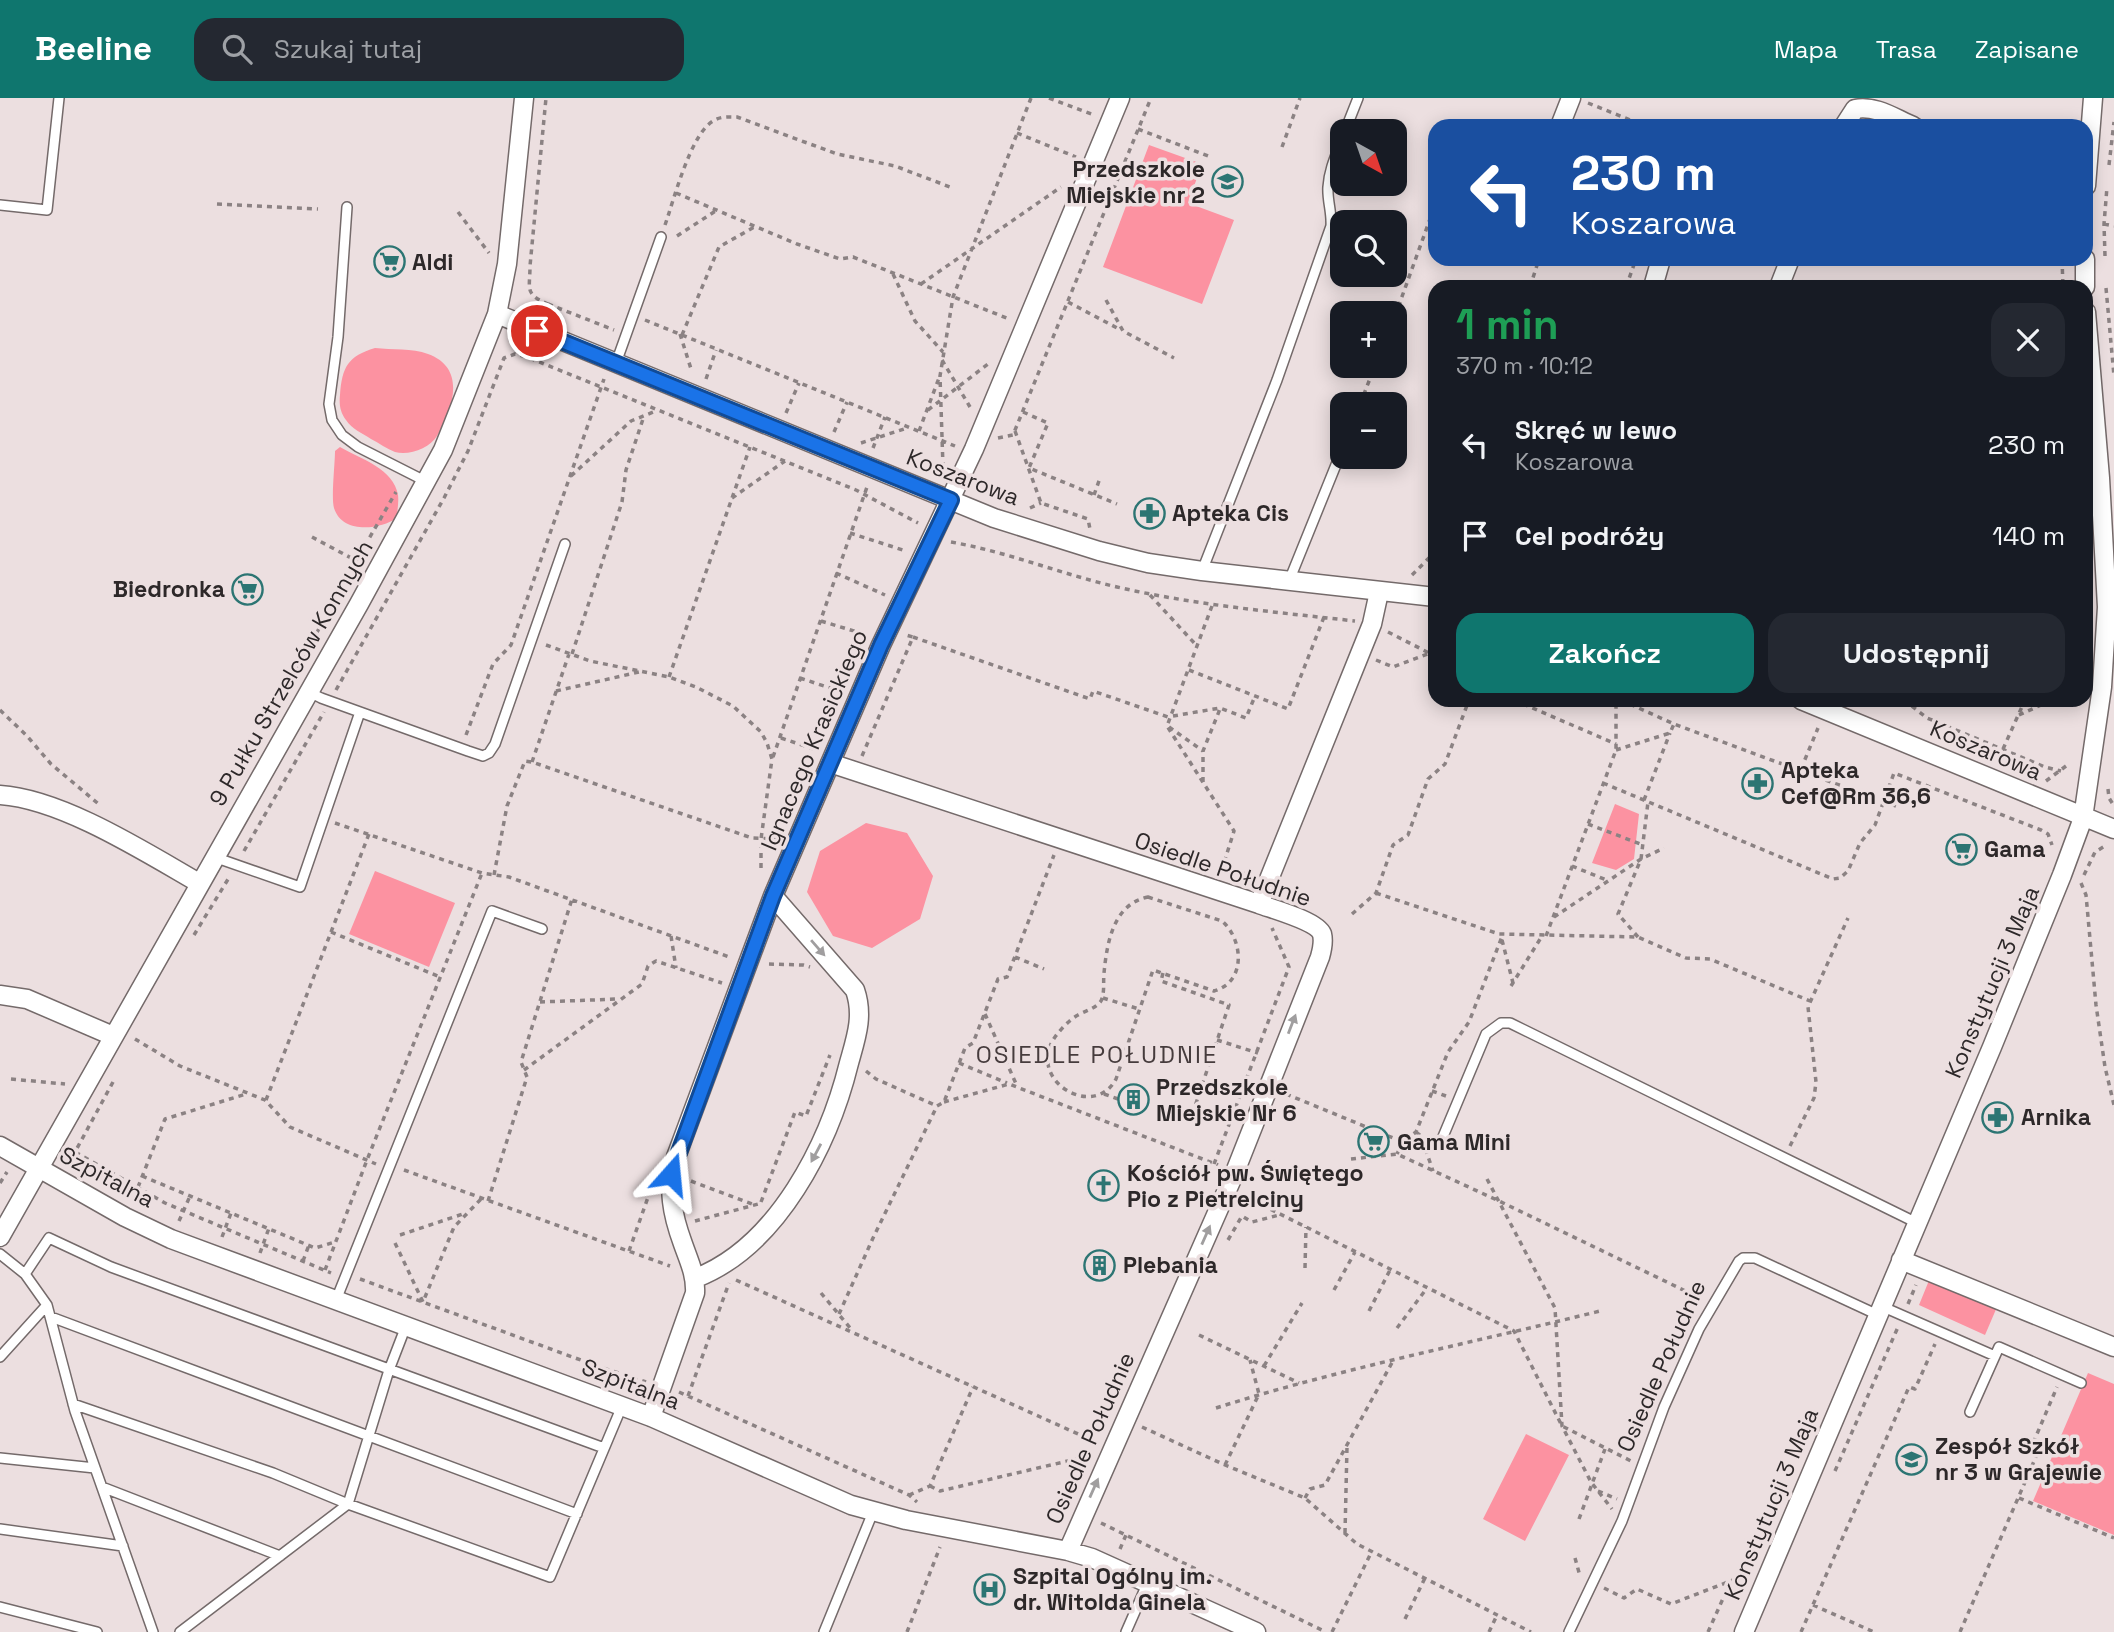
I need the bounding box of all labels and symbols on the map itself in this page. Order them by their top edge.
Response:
north arrow [1330,119,1407,196]
place label: Przedszkole Miejskie nr 2 [1066,154,1205,210]
school or university icon: Przedszkole Miejskie nr 2 [1211,165,1245,199]
supermarket icon: Aldi [372,245,406,279]
place label: Aldi [412,247,454,277]
pin [507,301,567,361]
street label: Koszarowa [902,442,1024,512]
pharmacy icon: Apteka Cis [1132,496,1166,530]
place label: Apteka Cis [1172,498,1289,528]
street label: 9 Pułku Strzelców Konnych [202,534,380,812]
supermarket icon: Biedronka [231,572,265,606]
place label: Biedronka [113,574,225,604]
street label: Ignacego Krasickiego [754,625,874,855]
street label: Koszarowa [1925,713,2047,787]
place label: Apteka Cef@Rm 36,6 [1781,755,1931,811]
pharmacy icon: Apteka Cef@Rm 36,6 [1741,766,1775,800]
street label: Osiedle Południe [1131,825,1315,913]
supermarket icon: Gama [1944,832,1978,866]
place label: Gama [1984,834,2045,864]
street label: Konstytucji 3 Maja [1938,881,2046,1083]
one-way arrow [810,939,826,957]
one-way arrow [1286,1014,1297,1035]
district label: OSIEDLE POŁUDNIE [976,1039,1218,1070]
place label: Przedszkole Miejskie Nr 6 [1156,1072,1297,1128]
building icon: Przedszkole Miejskie Nr 6 [1116,1083,1150,1117]
pharmacy icon: Arnika [1981,1100,2015,1134]
place label: Arnika [2021,1102,2091,1132]
supermarket icon: Gama Mini [1357,1125,1391,1159]
place label: Gama Mini [1397,1127,1511,1157]
position arrow [634,1137,708,1211]
street label: Szpitalna [54,1140,160,1214]
one-way arrow [811,1143,822,1163]
place label: Kościół pw. Świętego Pio z Pietrelciny [1127,1158,1364,1214]
church icon: Kościół pw. Świętego Pio z Pietrelciny [1087,1169,1121,1203]
one-way arrow [1200,1225,1212,1245]
building icon: Plebania [1083,1248,1117,1282]
place label: Plebania [1123,1250,1218,1280]
street label: Osiedle Południe [1610,1275,1712,1457]
street label: Osiedle Południe [1039,1347,1141,1529]
street label: Szpitalna [577,1351,685,1417]
street label: Konstytucji 3 Maja [1717,1403,1825,1605]
place label: Zespół Szkół nr 3 w Grajewie [1935,1431,2102,1487]
school or university icon: Zespół Szkół nr 3 w Grajewie [1895,1442,1929,1476]
one-way arrow [1088,1478,1100,1498]
place label: Szpital Ogólny im. dr. Witolda Ginela [1013,1561,1212,1617]
hospital icon: Szpital Ogólny im. dr. Witolda Ginela [973,1572,1007,1606]

